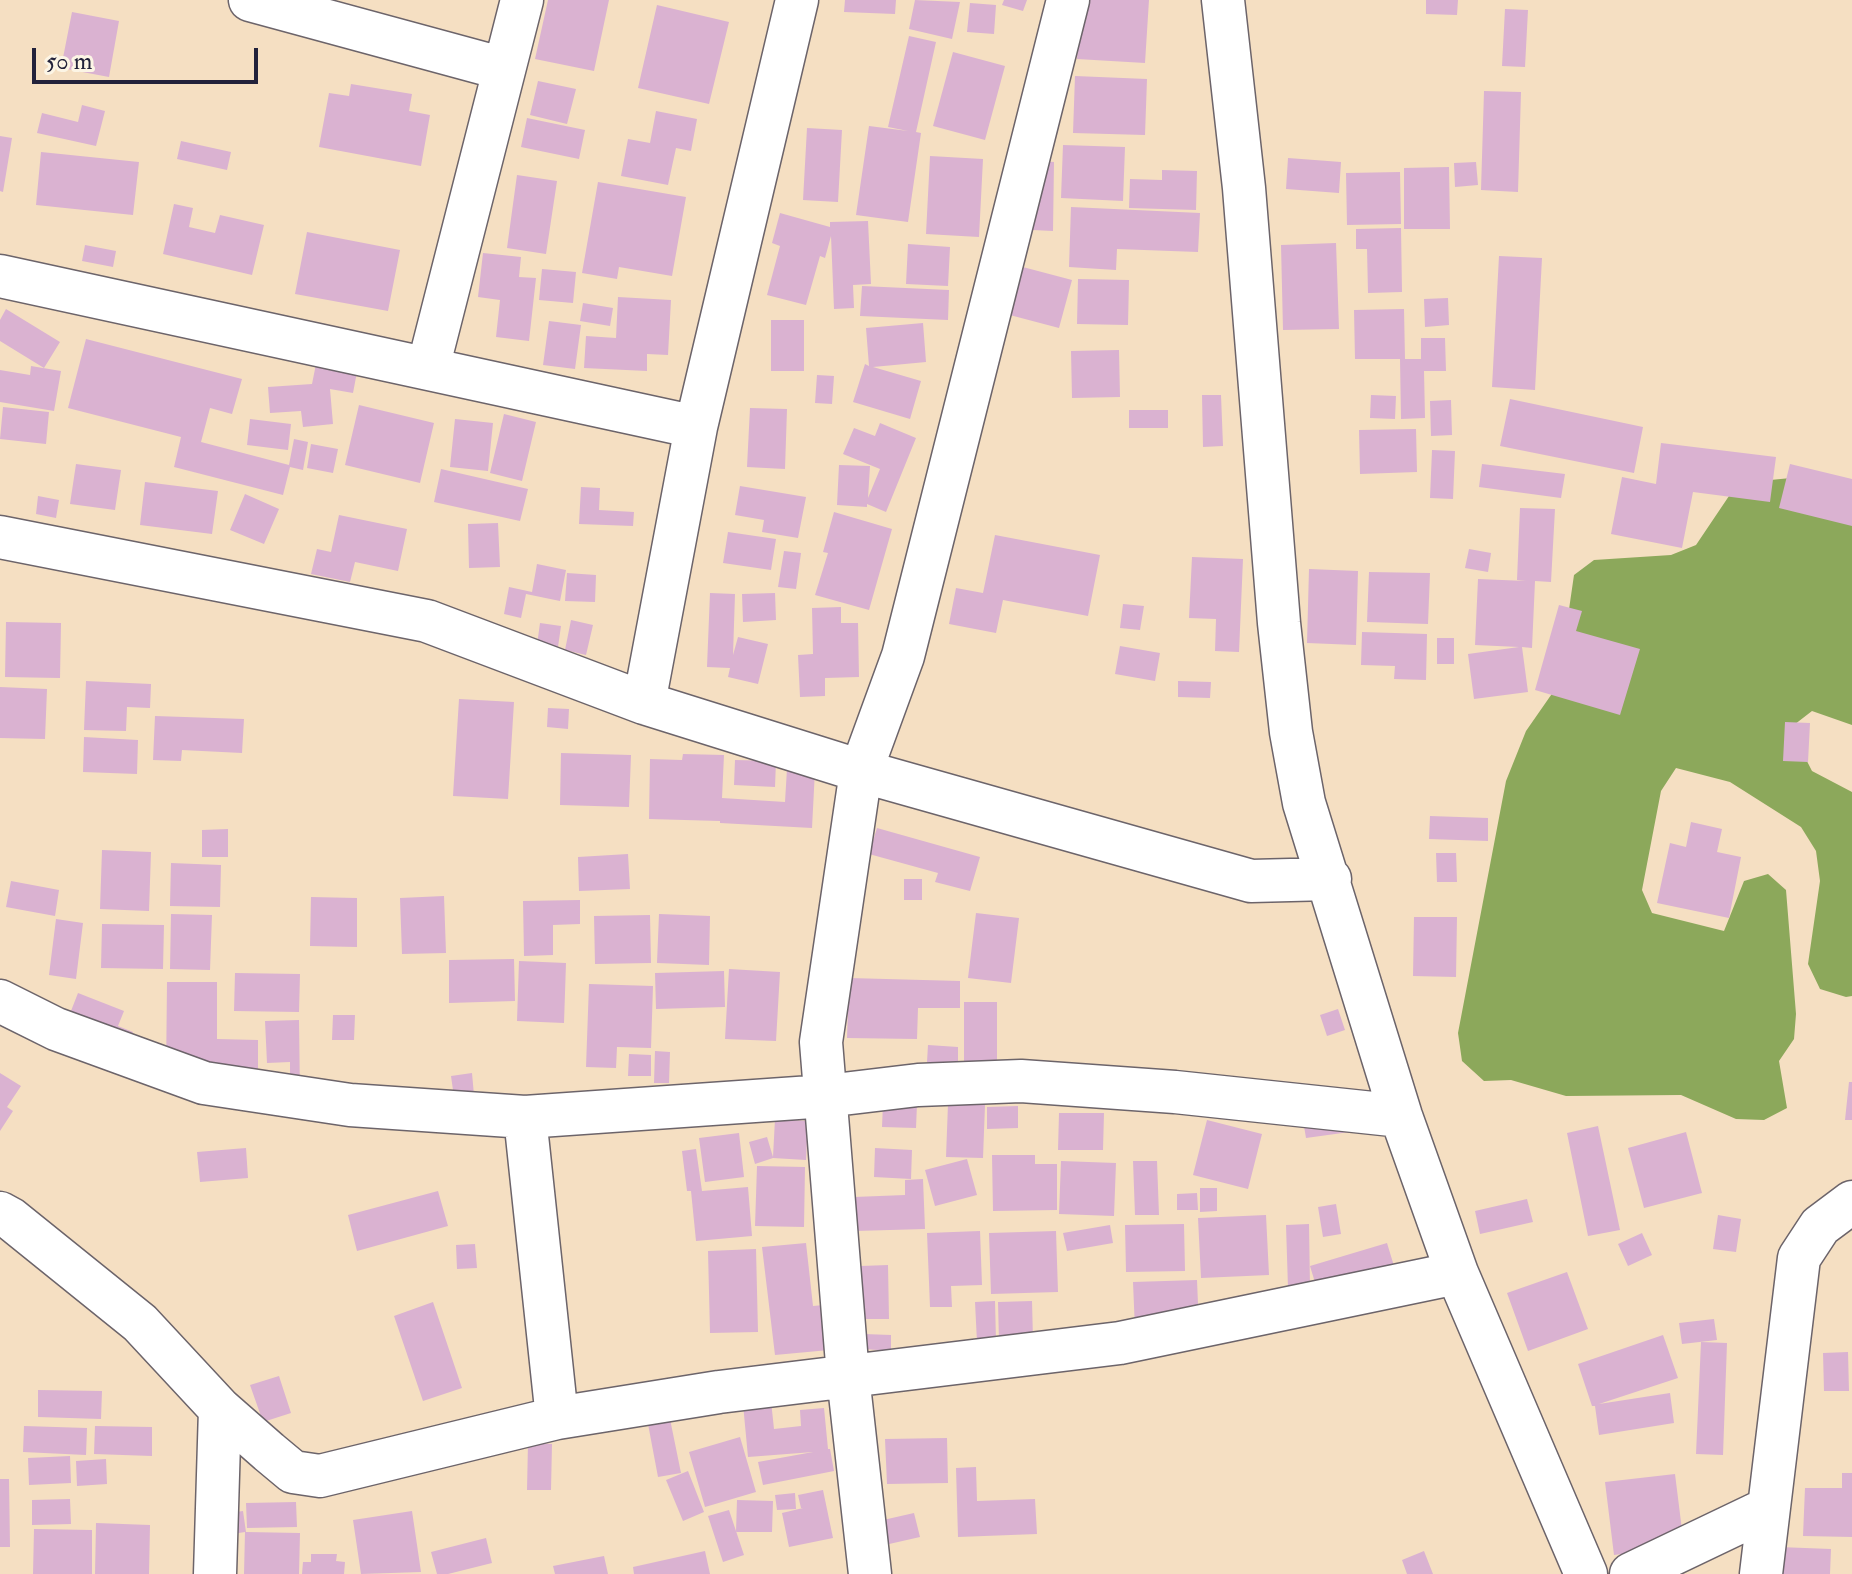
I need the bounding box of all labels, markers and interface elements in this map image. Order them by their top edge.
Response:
scale bar [36,32,262,82]
text: 50 m [46,46,92,77]

